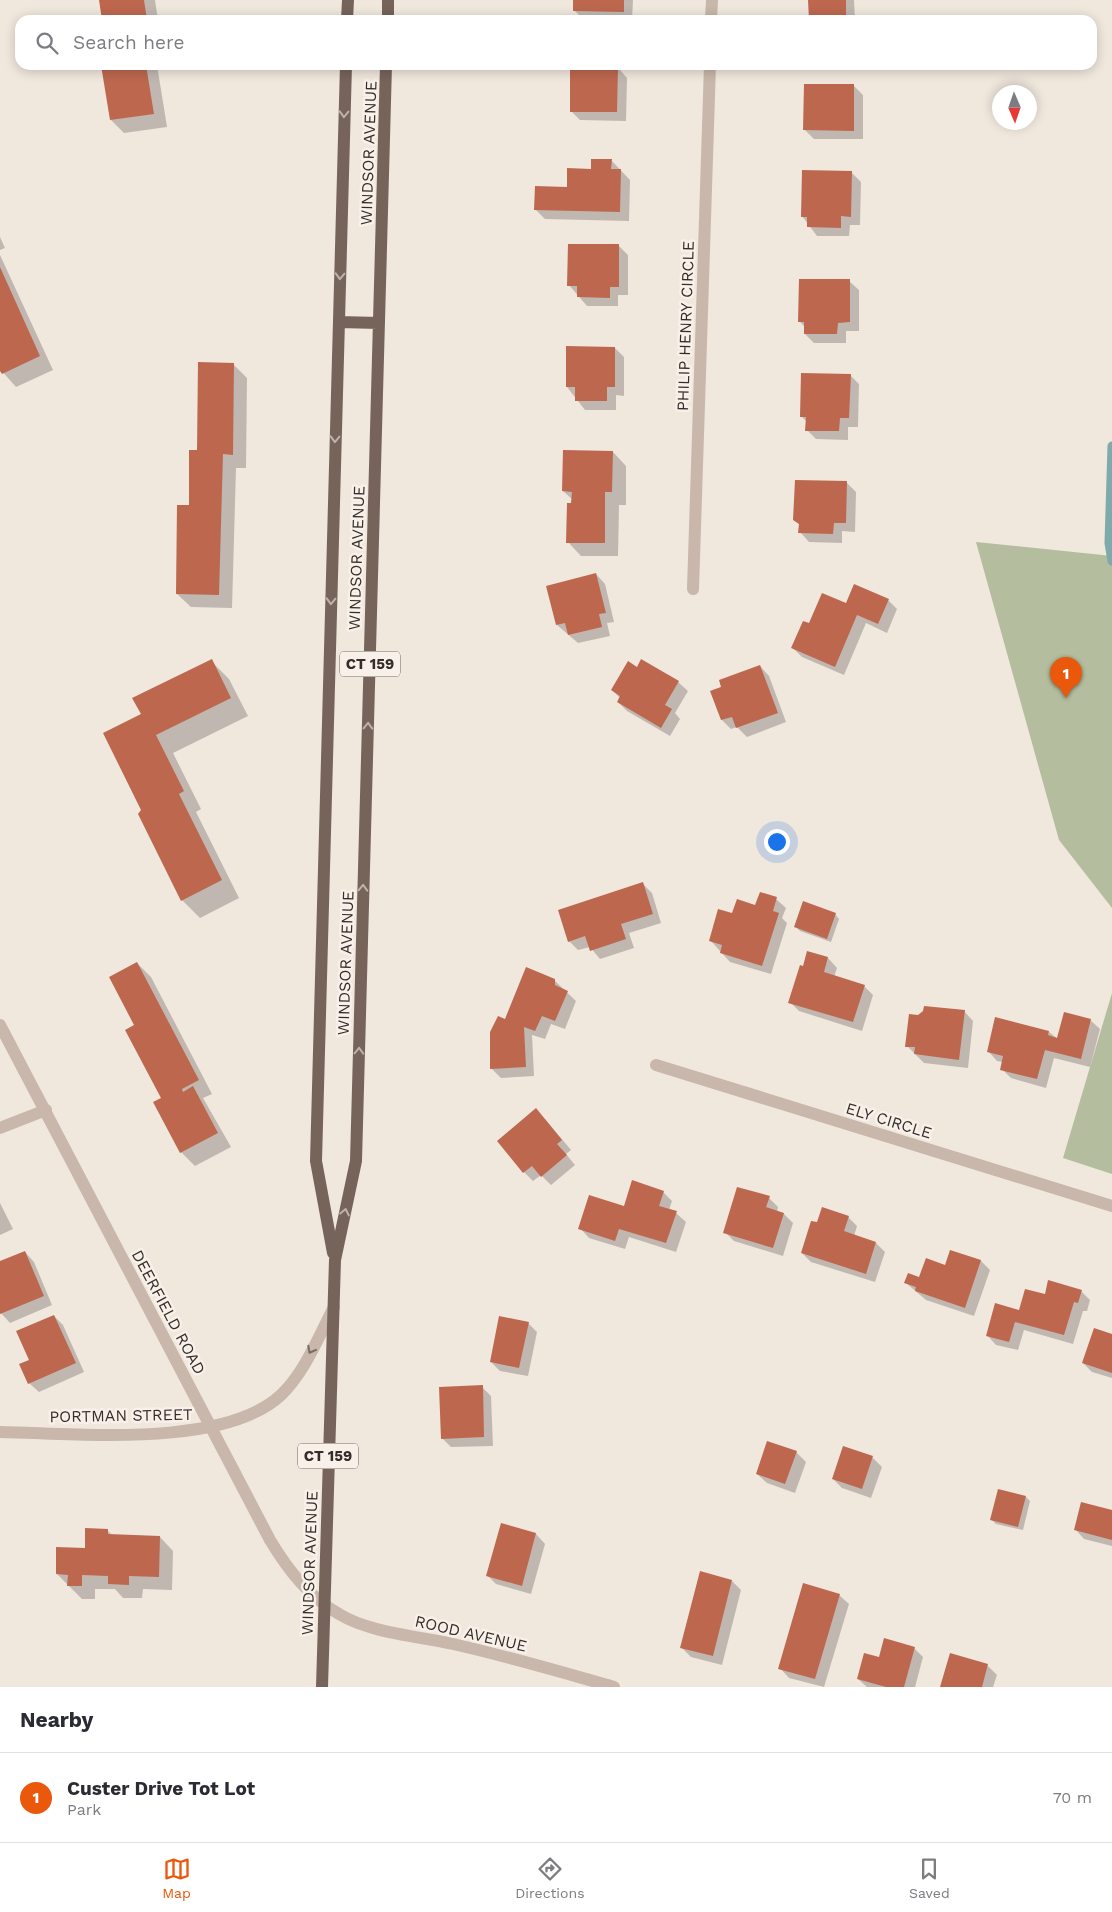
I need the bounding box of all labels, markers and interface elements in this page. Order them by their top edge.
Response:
search box [15,15,1097,70]
icon: search [33,29,61,57]
text: Search here [73,31,184,54]
street label: WINDSOR AVENUE [356,80,381,226]
north arrow [992,85,1037,130]
one-way arrow [339,110,350,118]
street label: PHILIP HENRY CIRCLE [673,241,698,411]
one-way arrow [335,272,345,280]
one-way arrow [330,435,341,443]
street label: WINDSOR AVENUE [344,485,369,631]
one-way arrow [326,598,336,605]
road number: CT 159 [340,652,400,676]
pin: 1 [1050,657,1082,698]
one-way arrow [363,722,373,730]
your location [764,829,790,855]
one-way arrow [358,884,368,892]
street label: WINDSOR AVENUE [333,890,358,1036]
one-way arrow [353,1047,364,1055]
street label: ELY CIRCLE [844,1098,934,1143]
one-way arrow [339,1208,350,1217]
street label: DEERFIELD ROAD [128,1247,209,1378]
one-way arrow [307,1345,317,1354]
street label: PORTMAN STREET [49,1405,193,1426]
road number: CT 159 [298,1444,358,1468]
street label: WINDSOR AVENUE [297,1490,322,1636]
street label: ROOD AVENUE [413,1611,529,1656]
text: Nearby [20,1707,93,1732]
text: Custer Drive Tot Lot [67,1777,255,1800]
text: 1 [33,1788,39,1807]
text: 70 m [1053,1788,1092,1807]
text: Park [67,1800,101,1819]
tab: Map [162,1855,191,1901]
tab: Directions [515,1855,585,1901]
tab: Saved [909,1855,950,1901]

